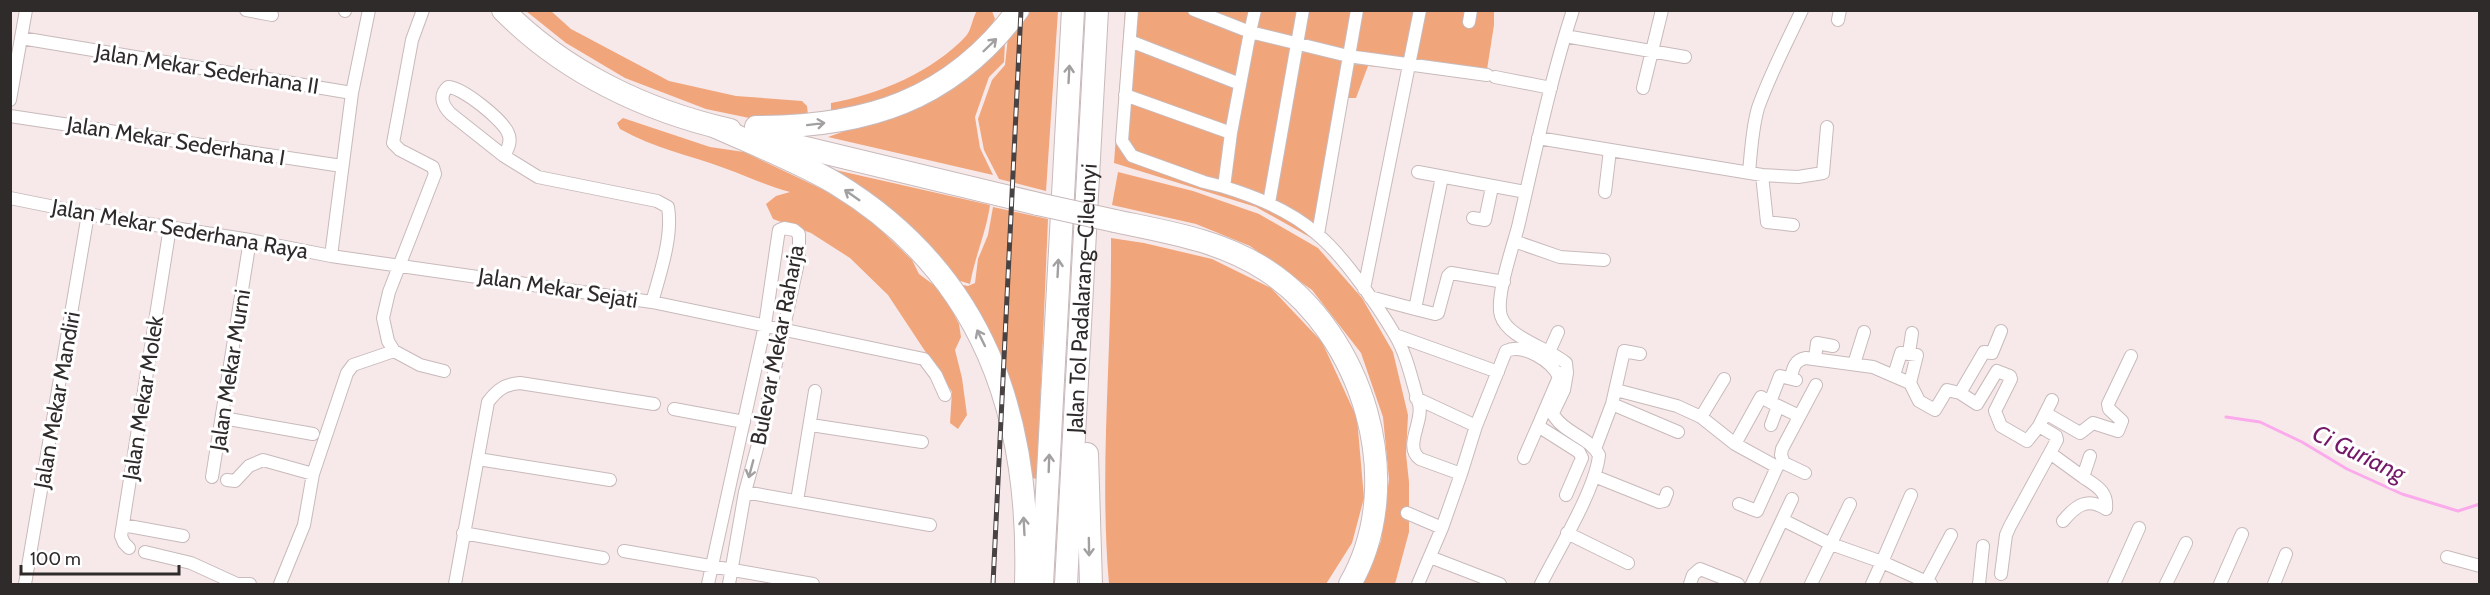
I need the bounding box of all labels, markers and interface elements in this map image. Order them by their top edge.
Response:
street label: Jalan Mekar Sederhana II [92,38,321,100]
one-way arrow [982,38,997,53]
one-way arrow [1064,64,1075,84]
street label: Jalan Mekar Sederhana I [64,110,287,172]
one-way arrow [805,118,825,129]
street label: Jalan Tol Padalarang–Cileunyi [1061,163,1102,435]
one-way arrow [844,189,861,201]
street label: Jalan Mekar Sederhana Raya [49,193,311,265]
street label: Bulevar Mekar Raharja [744,242,810,447]
one-way arrow [1052,259,1063,279]
street label: Jalan Mekar Sejati [475,262,640,314]
street label: Jalan Mekar Murni [204,287,256,454]
street label: Jalan Mekar Mandiri [28,309,86,492]
street label: Jalan Mekar Molek [117,314,169,483]
one-way arrow [974,329,986,347]
water label: Ci Guriang [2308,418,2411,488]
one-way arrow [1044,454,1055,474]
one-way arrow [745,460,756,479]
one-way arrow [1019,517,1030,537]
one-way arrow [1083,537,1095,557]
scale bar [21,538,178,576]
text: 100 m [30,548,81,570]

